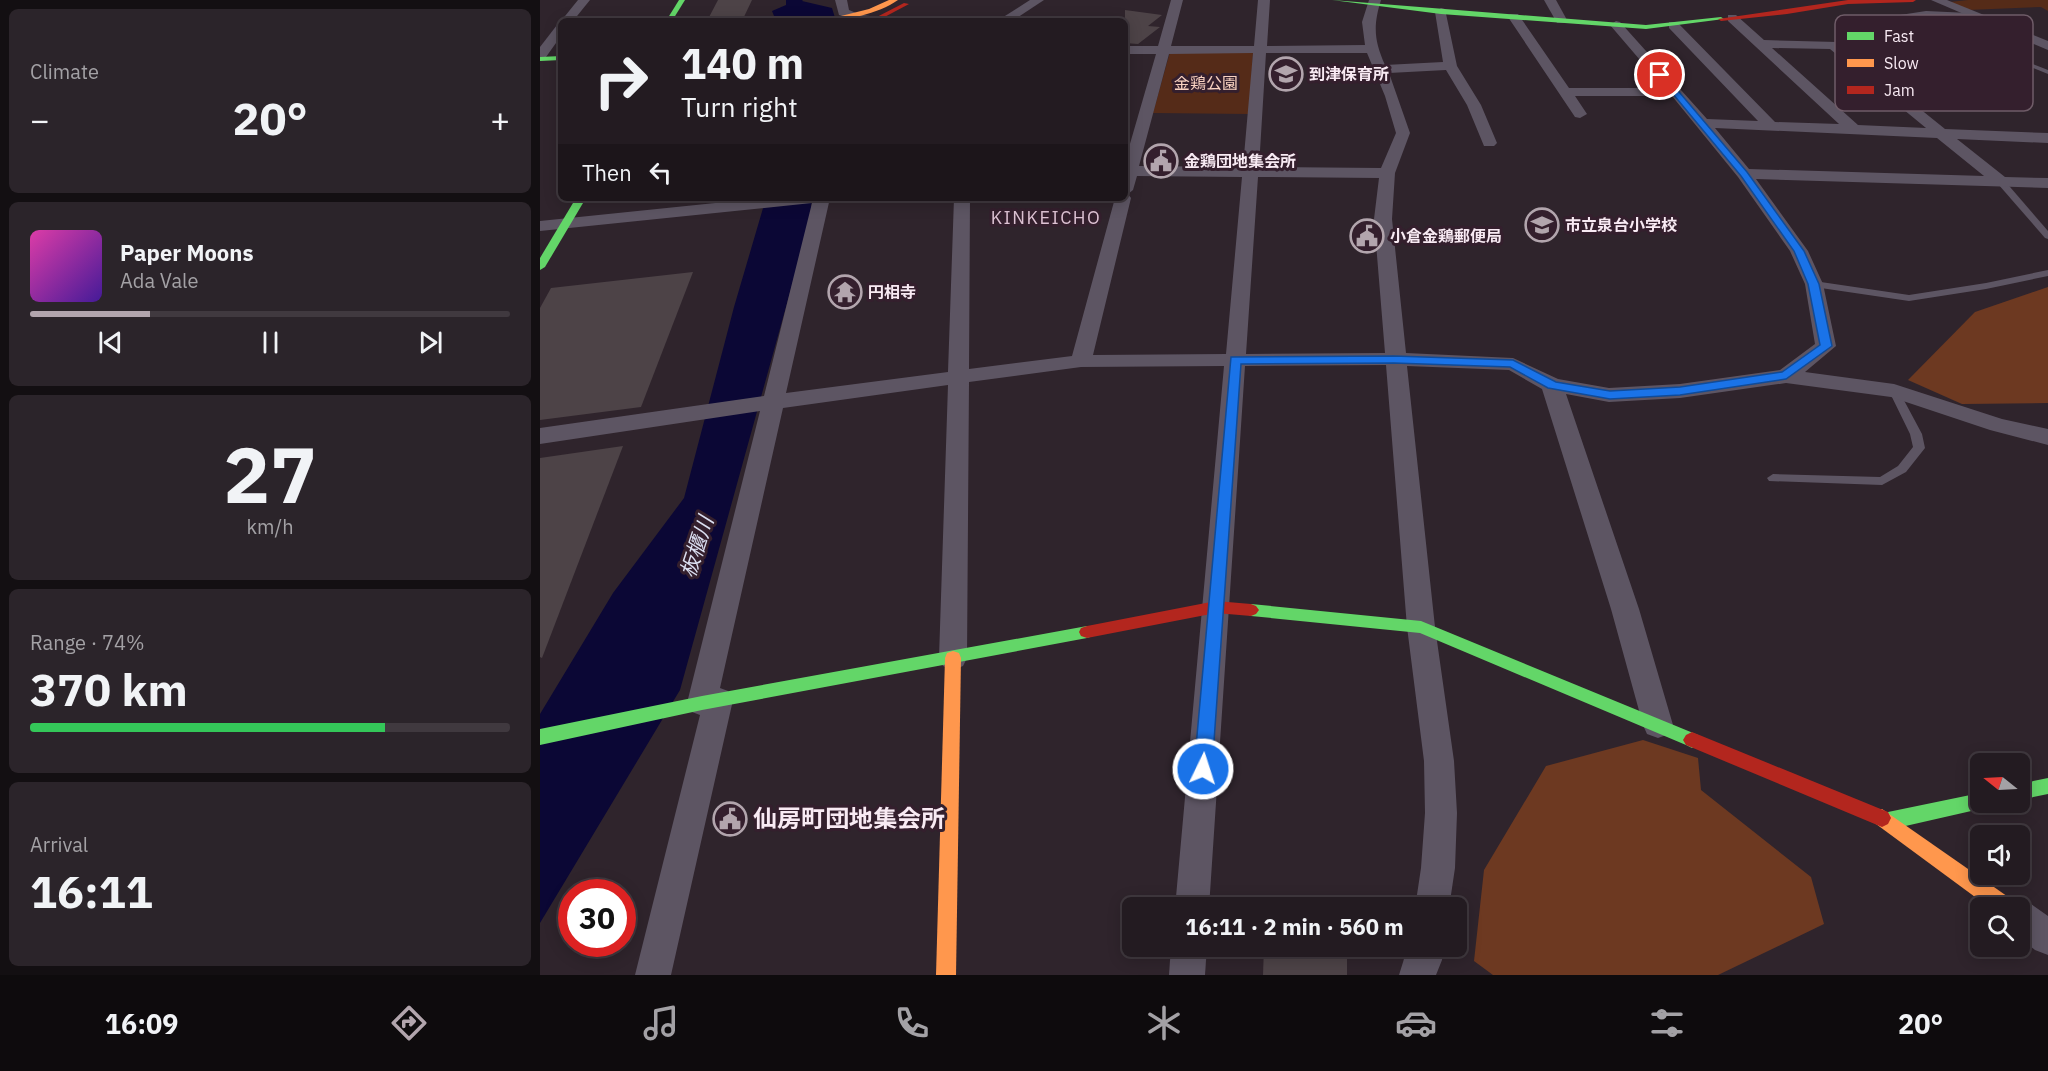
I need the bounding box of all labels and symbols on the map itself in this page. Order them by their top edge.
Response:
legend [1835,15,2033,111]
text: Fast [1884,26,1914,46]
pin [1634,49,1685,100]
text: Slow [1884,53,1919,73]
school or university icon: 到津保育所 [1268,56,1304,92]
place label: 到津保育所 [1309,64,1389,84]
park label: 金鶏公園 [1174,73,1238,93]
text: Jam [1884,80,1915,100]
public building icon: 金鶏団地集会所 [1143,143,1179,179]
place label: 金鶏団地集会所 [1184,151,1296,171]
district label: KINKEICHO [991,206,1101,229]
school or university icon: 市立泉台小学校 [1524,207,1560,243]
place label: 市立泉台小学校 [1565,215,1677,235]
public building icon: 小倉金鶏郵便局 [1349,218,1385,254]
place label: 小倉金鶏郵便局 [1390,226,1502,246]
temple icon: 円相寺 [827,274,863,310]
place label: 円相寺 [868,282,916,302]
water label: 板櫃川 [673,511,720,581]
position arrow [1171,737,1235,801]
north arrow [1970,753,2030,813]
public building icon: 仙房町団地集会所 [712,801,748,837]
place label: 仙房町団地集会所 [753,802,945,834]
speed limit sign: 30 [558,879,636,957]

